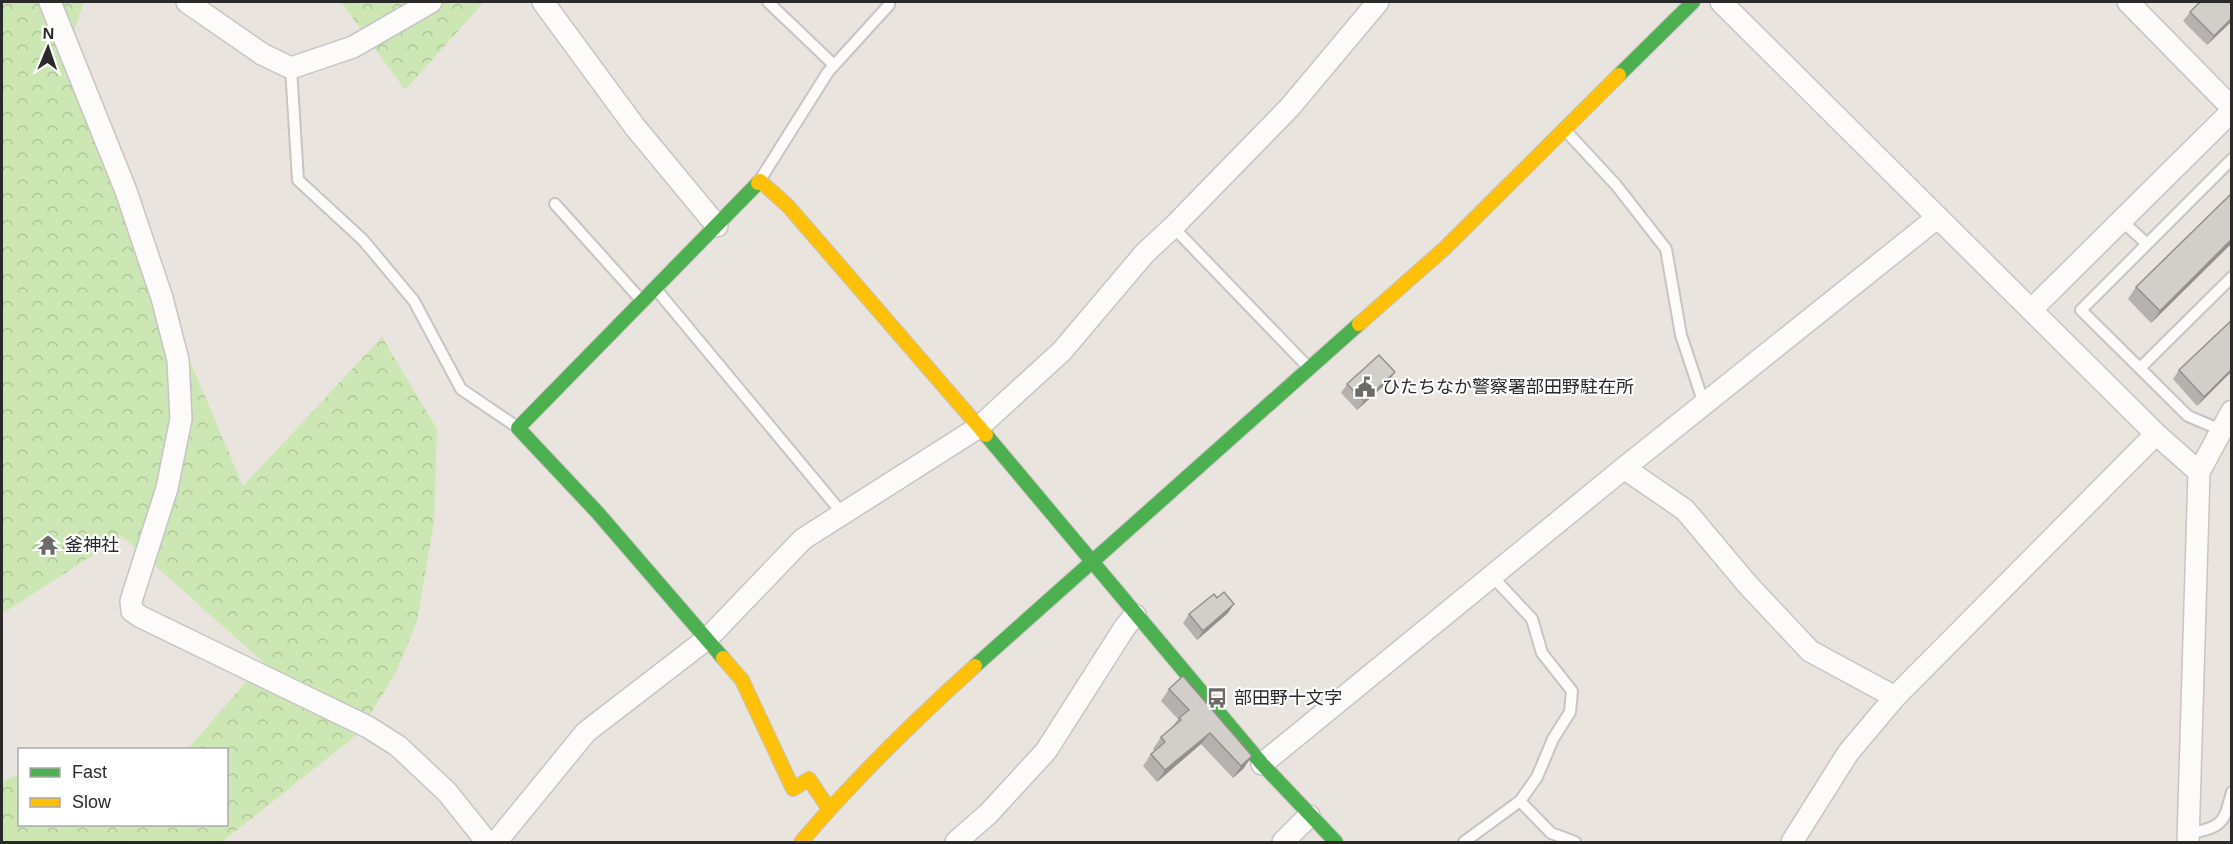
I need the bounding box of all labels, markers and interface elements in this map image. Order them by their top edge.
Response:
north arrow [18,18,78,78]
text: N [42,25,55,42]
public building icon: ひたちなか警察署部田野駐在所 [1353,375,1377,399]
place label: ひたちなか警察署部田野駐在所 [1382,377,1634,397]
temple icon: 釜神社 [36,533,60,557]
place label: 釜神社 [65,535,119,555]
bus stop icon: 部田野十文字 [1205,686,1229,710]
place label: 部田野十文字 [1234,688,1342,708]
legend [18,748,228,826]
text: Fast [72,762,107,782]
text: Slow [72,792,112,812]

